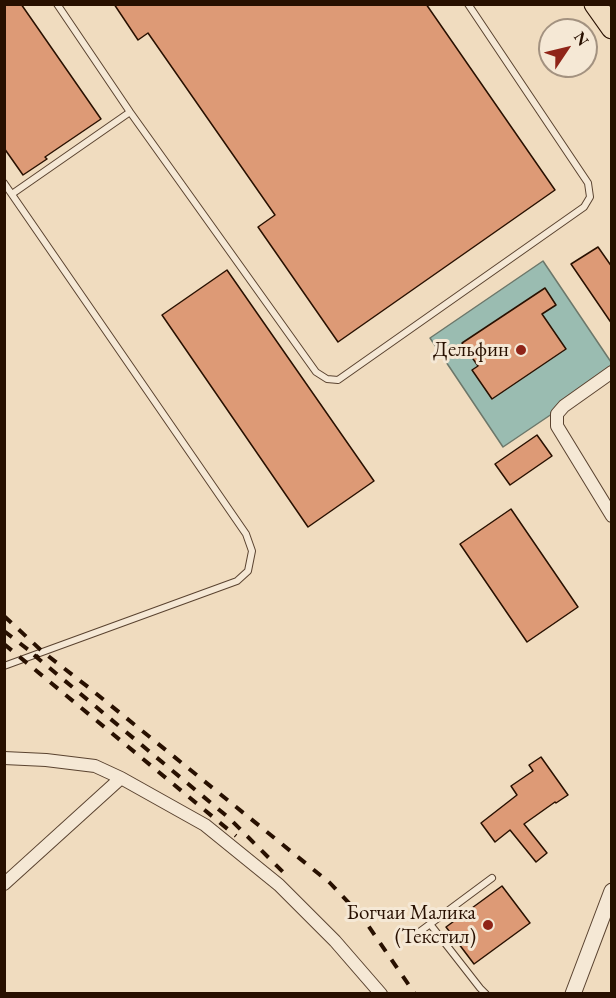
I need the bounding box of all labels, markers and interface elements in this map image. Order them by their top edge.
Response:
north arrow [538,18,598,78]
text: N [569,27,594,50]
place label: Дельфин [433,337,509,363]
marker: Дельфин [514,343,528,357]
place label: Богчаи Малика (Текстил) [347,900,476,950]
marker: Богчаи Малика (Текстил) [481,918,495,932]

